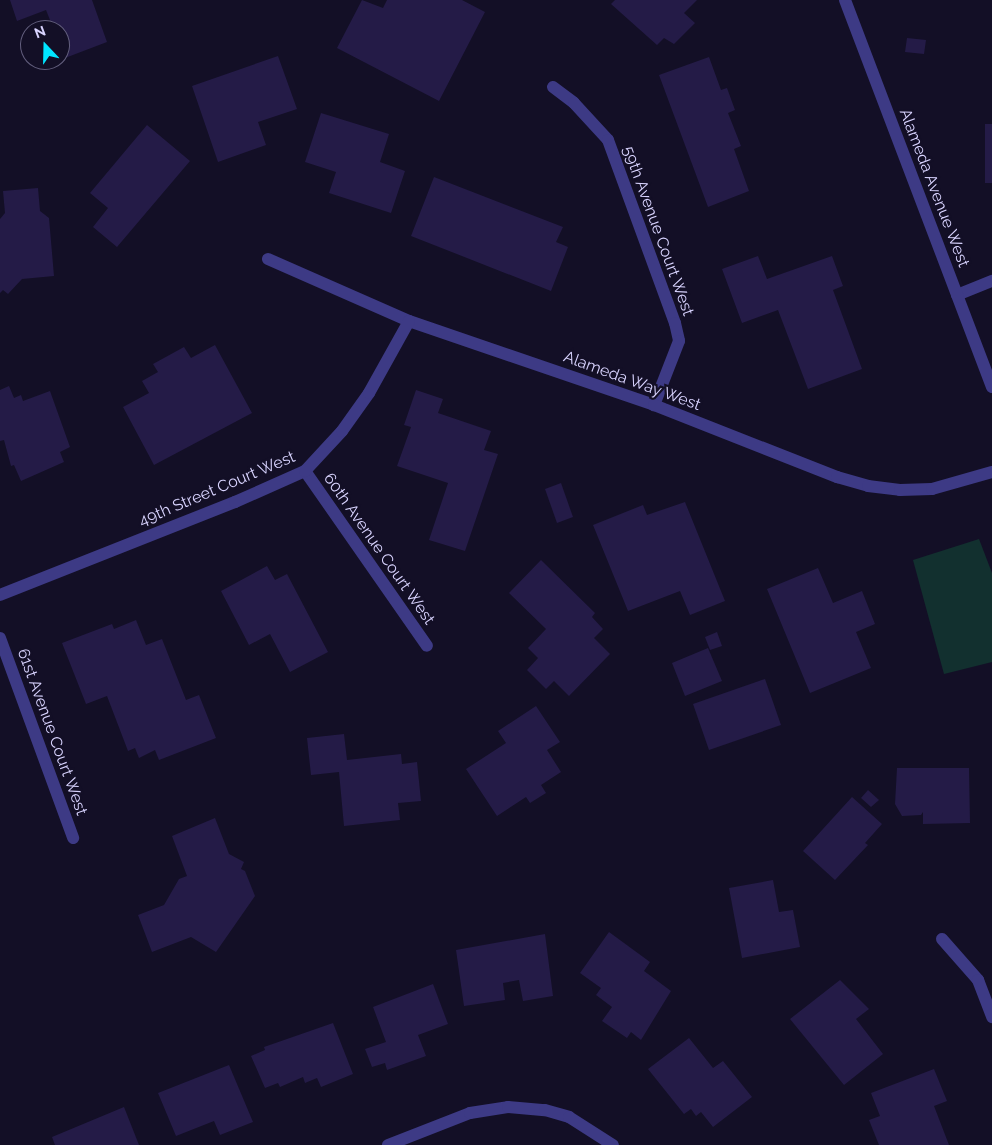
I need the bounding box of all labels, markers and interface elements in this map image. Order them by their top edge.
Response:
north arrow [20,20,70,70]
text: N [32,23,48,41]
street label: Alameda Avenue West [895,106,973,270]
street label: 59th Avenue Court West [618,143,698,319]
street label: Alameda Way West [560,347,704,415]
street label: 49th Street Court West [136,447,298,531]
street label: 60th Avenue Court West [319,469,439,629]
street label: 61st Avenue Court West [13,646,91,818]

